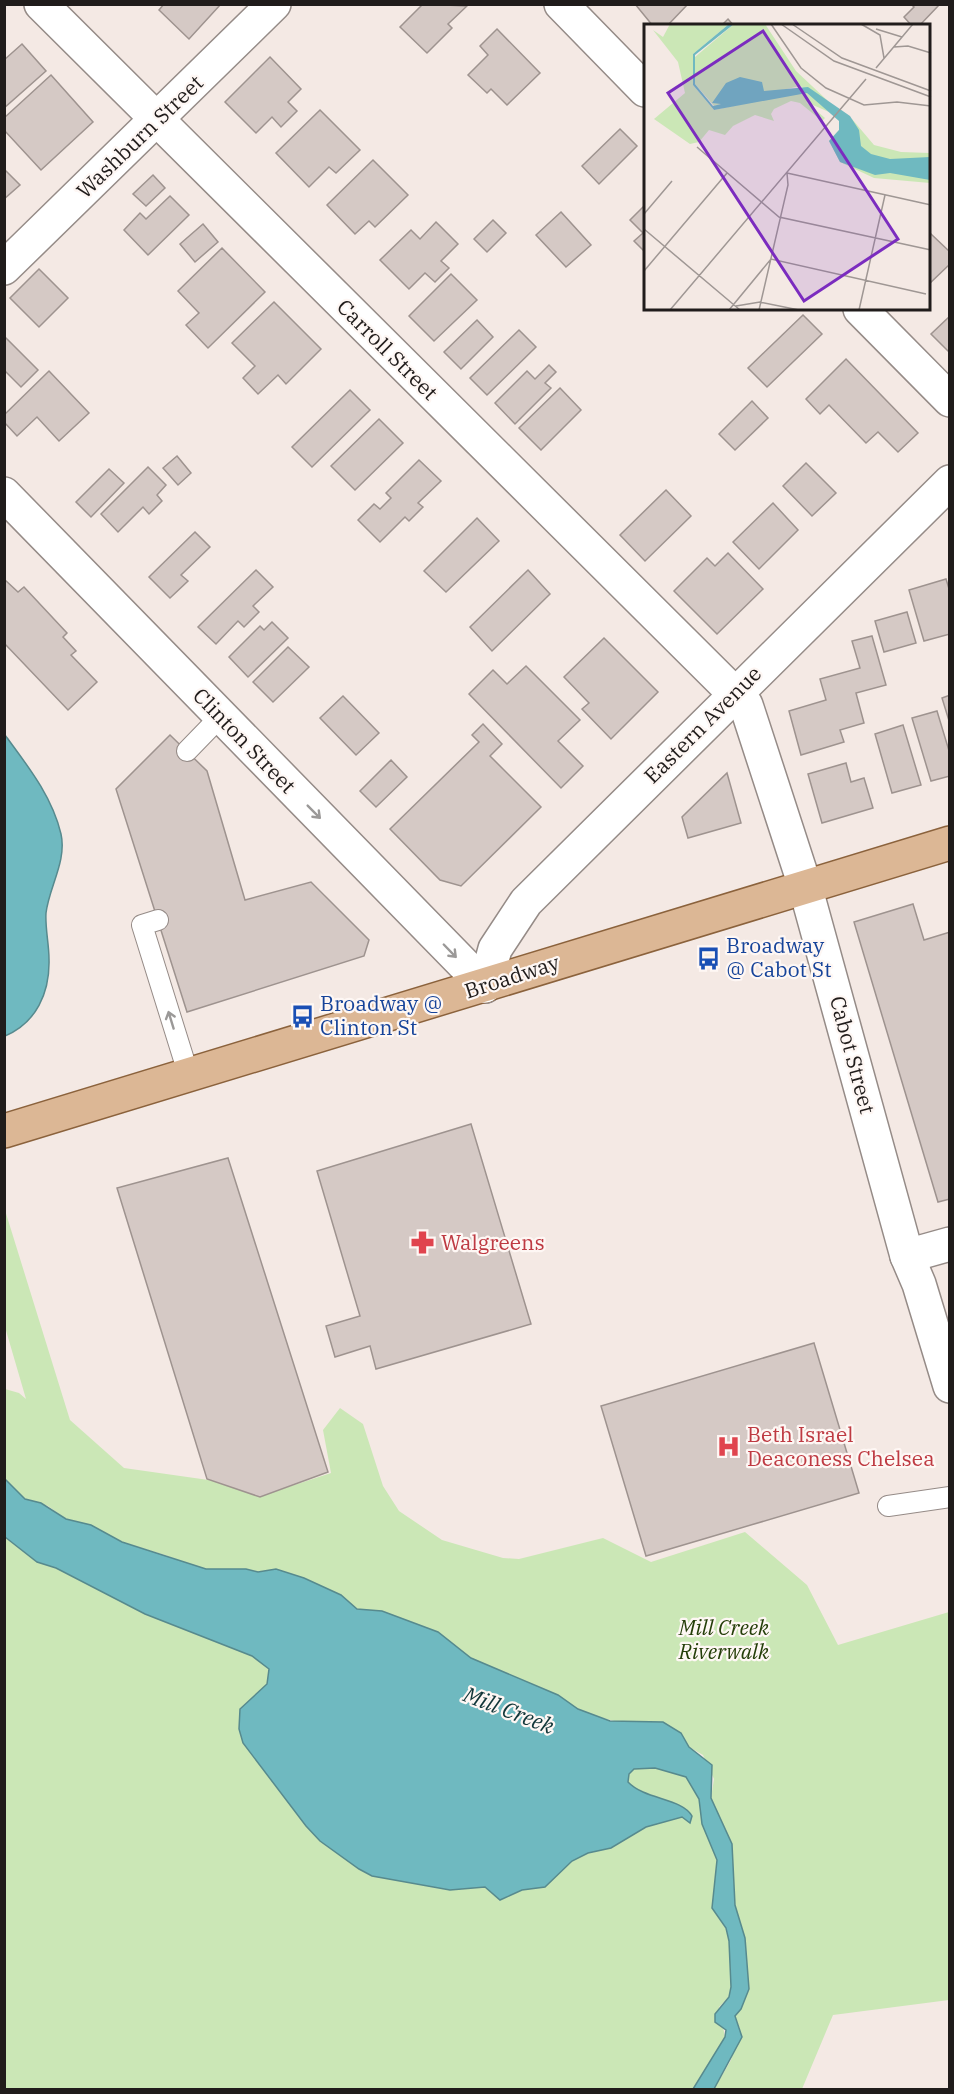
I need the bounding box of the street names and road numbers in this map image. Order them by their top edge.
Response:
street label: Washburn Street [70,69,209,204]
street label: Carroll Street [331,293,444,406]
street label: Eastern Avenue [638,660,767,789]
street label: Clinton Street [187,681,302,799]
street label: Broadway [461,947,563,1005]
street label: Cabot Street [824,993,882,1117]

